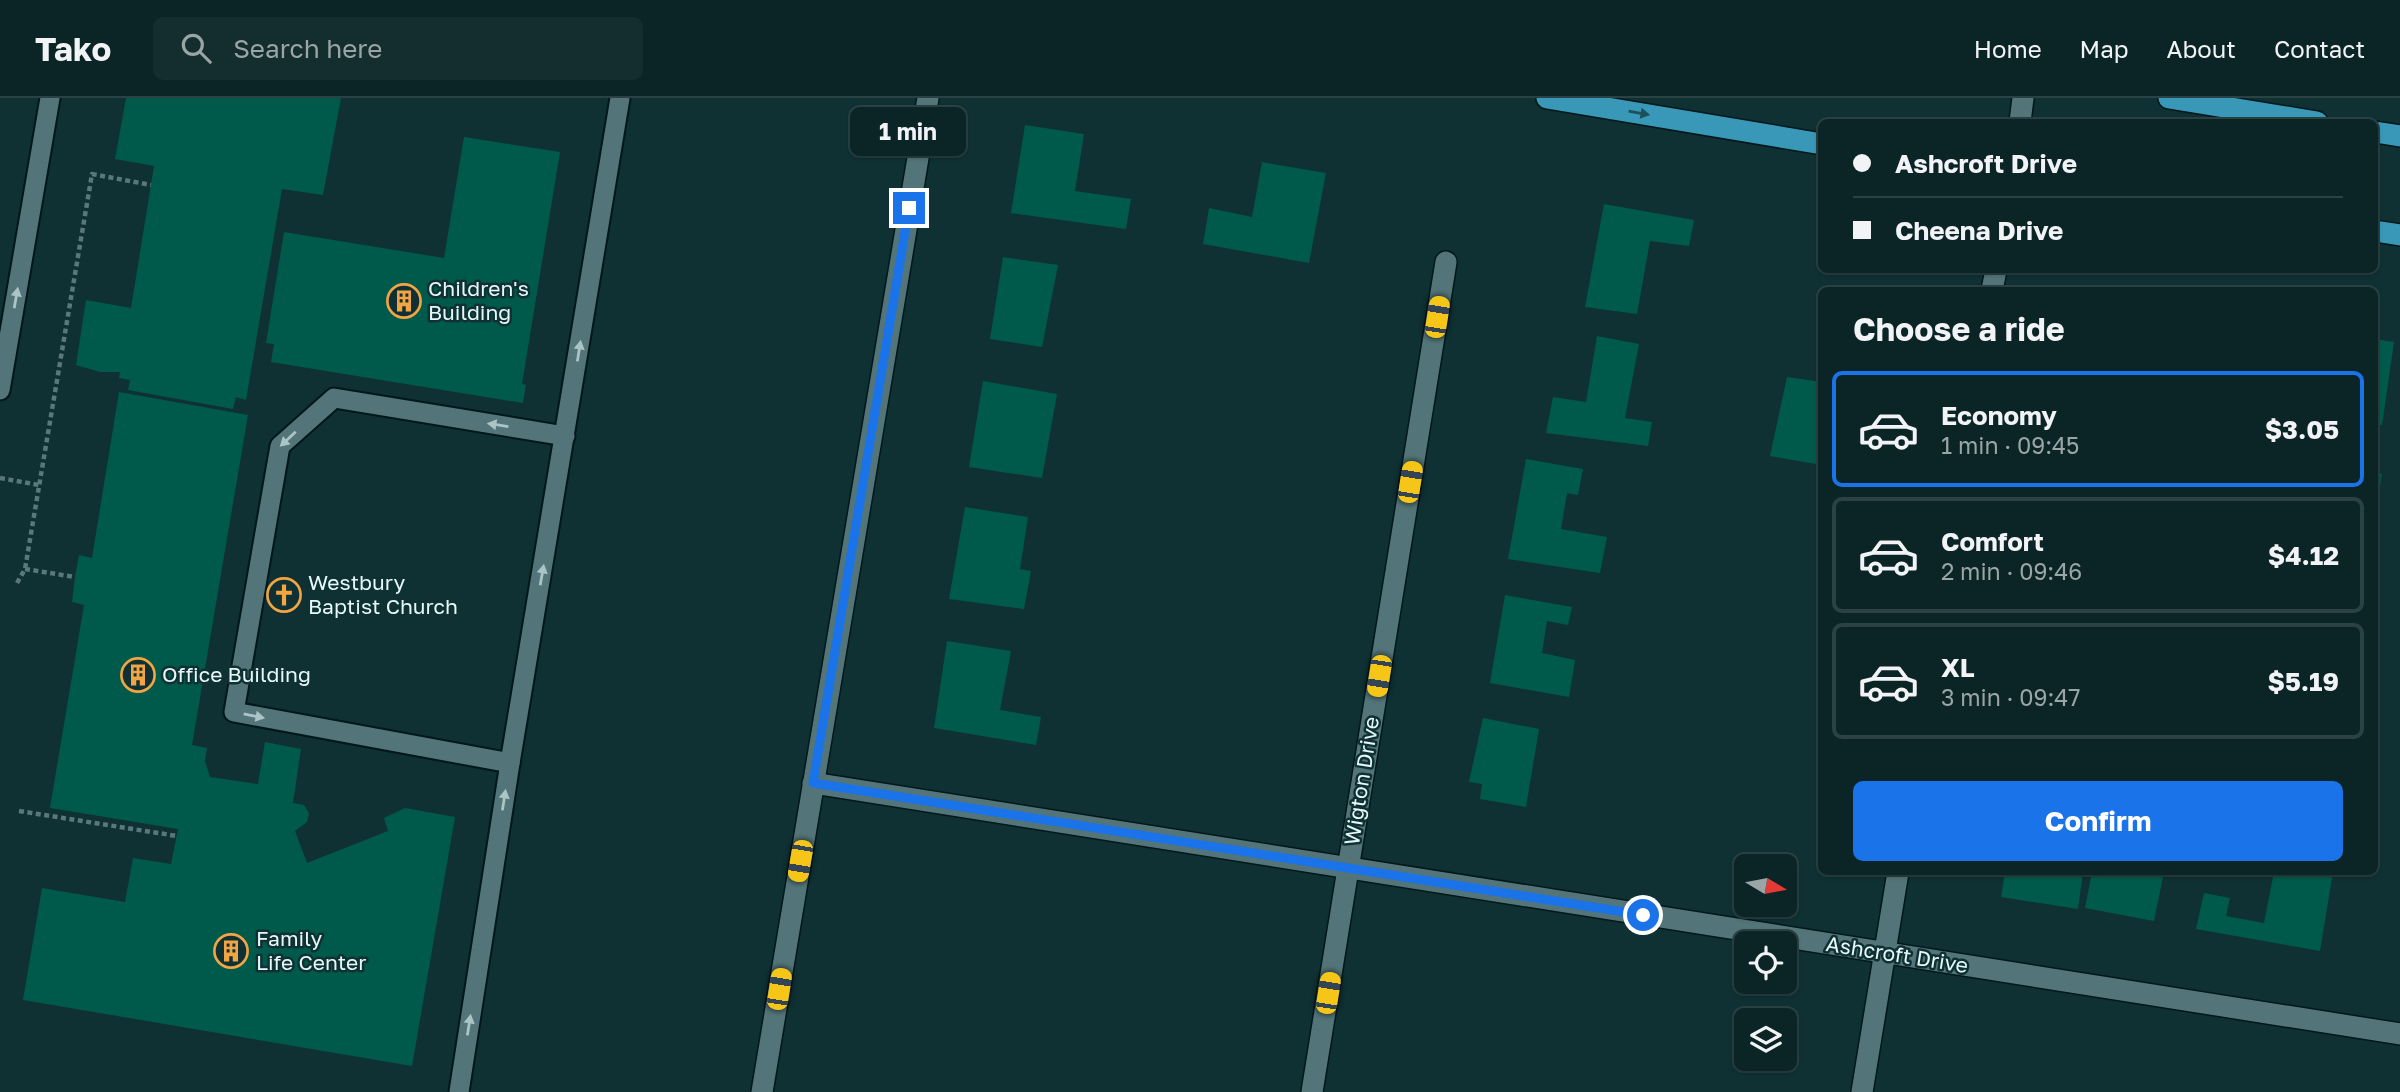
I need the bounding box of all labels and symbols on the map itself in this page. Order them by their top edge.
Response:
callout: 1 min [851,106,967,155]
one-way arrow [1628,108,1650,119]
route end [893,192,925,224]
place label: Children's Building [428,275,529,325]
building icon: Children's Building [385,282,423,320]
one-way arrow [11,287,22,309]
car [1424,295,1451,339]
one-way arrow [574,340,585,362]
one-way arrow [487,419,509,430]
one-way arrow [280,431,297,447]
car [1397,460,1424,504]
one-way arrow [537,564,548,586]
place label: Westbury Baptist Church [308,569,458,619]
church icon: Westbury Baptist Church [265,576,303,614]
car [1366,654,1393,698]
building icon: Office Building [119,656,157,694]
place label: Office Building [162,661,311,687]
one-way arrow [243,710,265,721]
street label: Wigton Drive [1338,715,1384,847]
one-way arrow [499,789,510,811]
car [787,838,814,884]
north arrow [1734,854,1797,917]
route start [1627,899,1659,931]
place label: Family Life Center [256,925,366,975]
street label: Ashcroft Drive [1824,930,1970,978]
building icon: Family Life Center [212,932,250,970]
car [766,967,793,1011]
car [1315,971,1342,1015]
one-way arrow [464,1013,475,1035]

